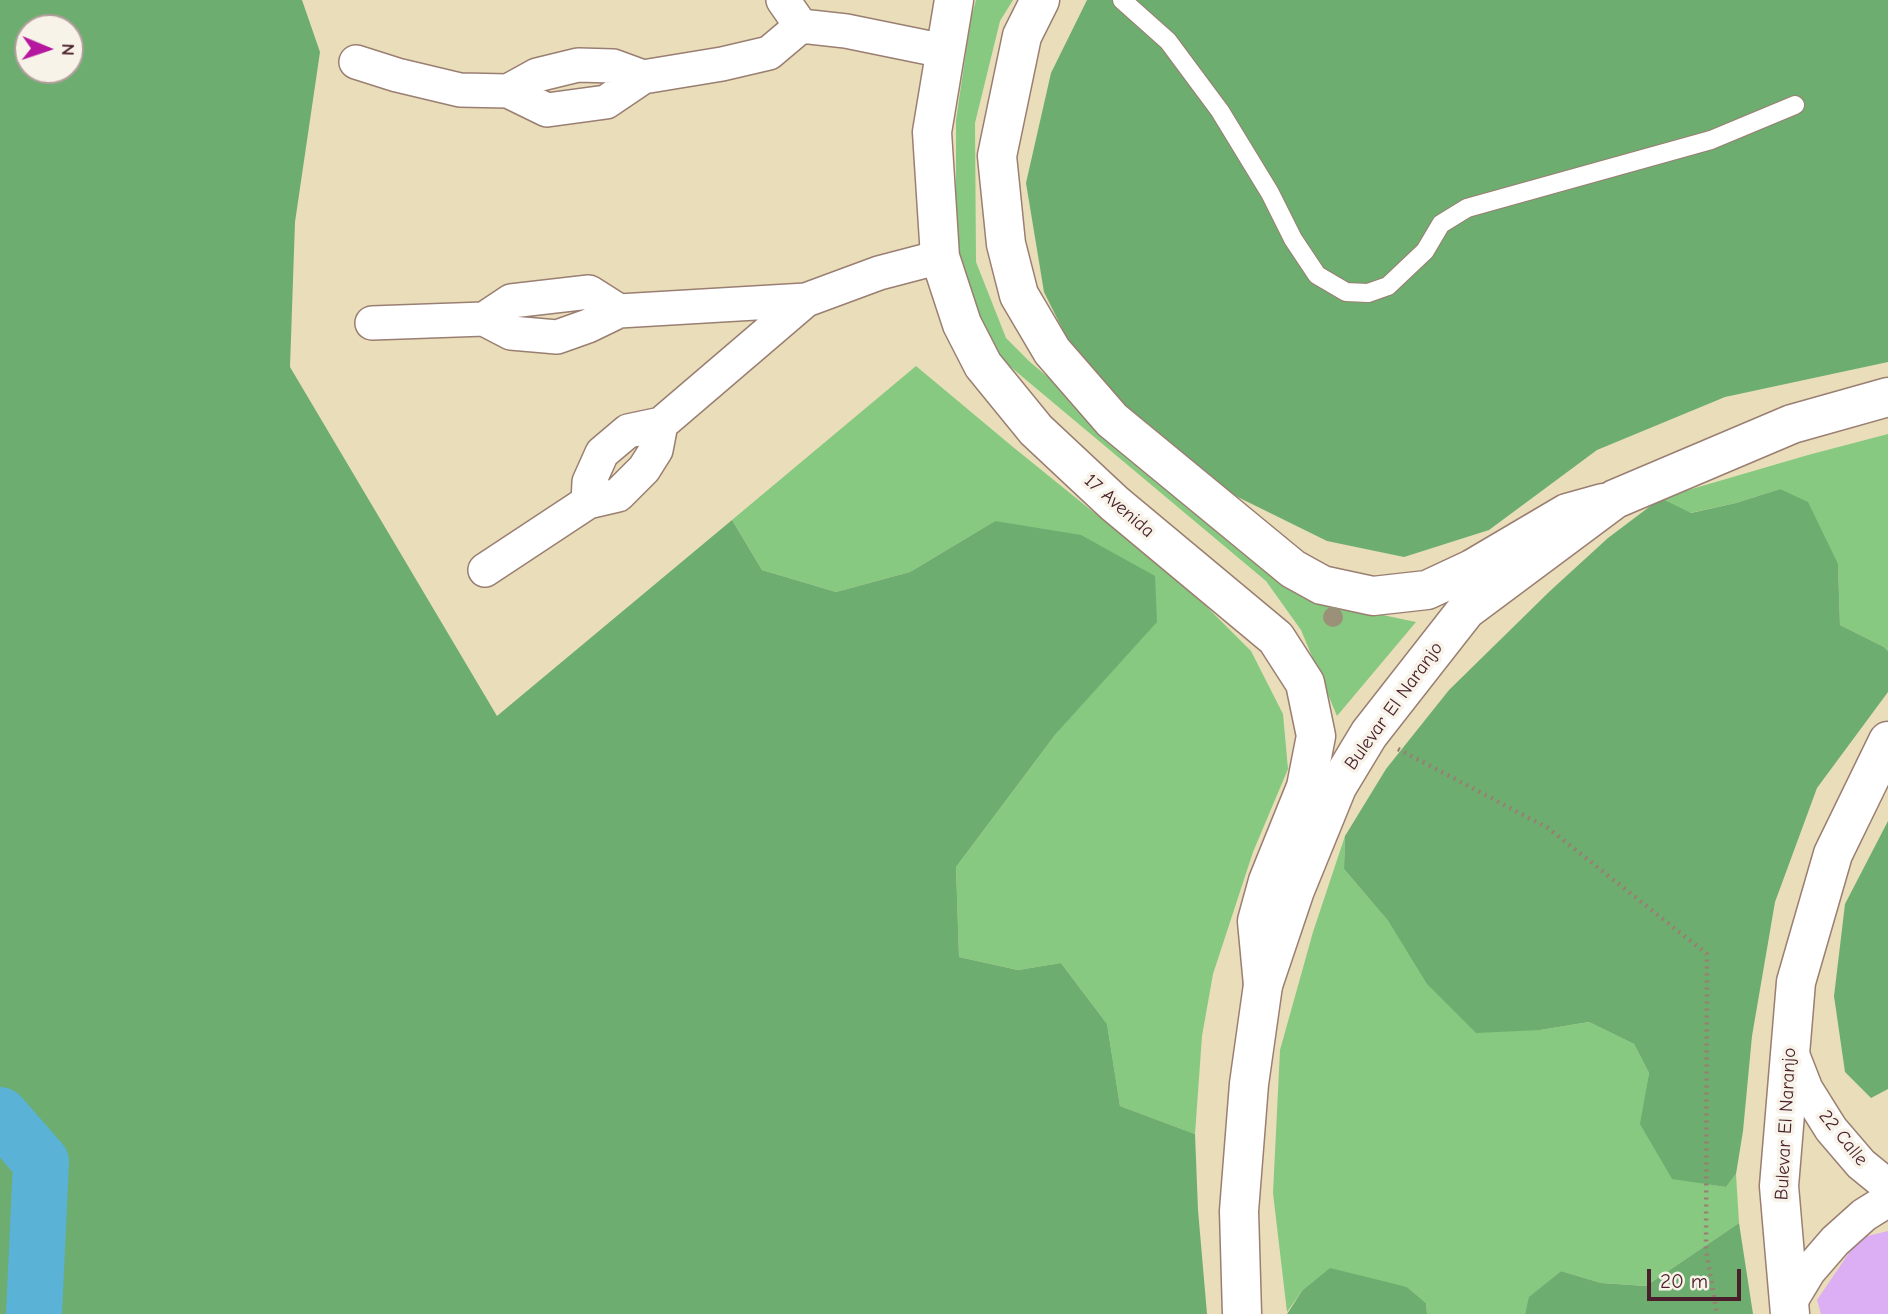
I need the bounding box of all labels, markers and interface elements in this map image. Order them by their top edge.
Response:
north arrow [14,14,84,84]
text: N [57,43,79,56]
street label: 17 Avenida [1079,469,1159,543]
street label: Bulevar El Naranjo [1340,638,1448,774]
street label: Bulevar El Naranjo [1771,1047,1801,1201]
street label: 22 Calle [1814,1105,1872,1171]
scale bar [1650,1254,1744,1298]
text: 20 m [1660,1269,1708,1293]

